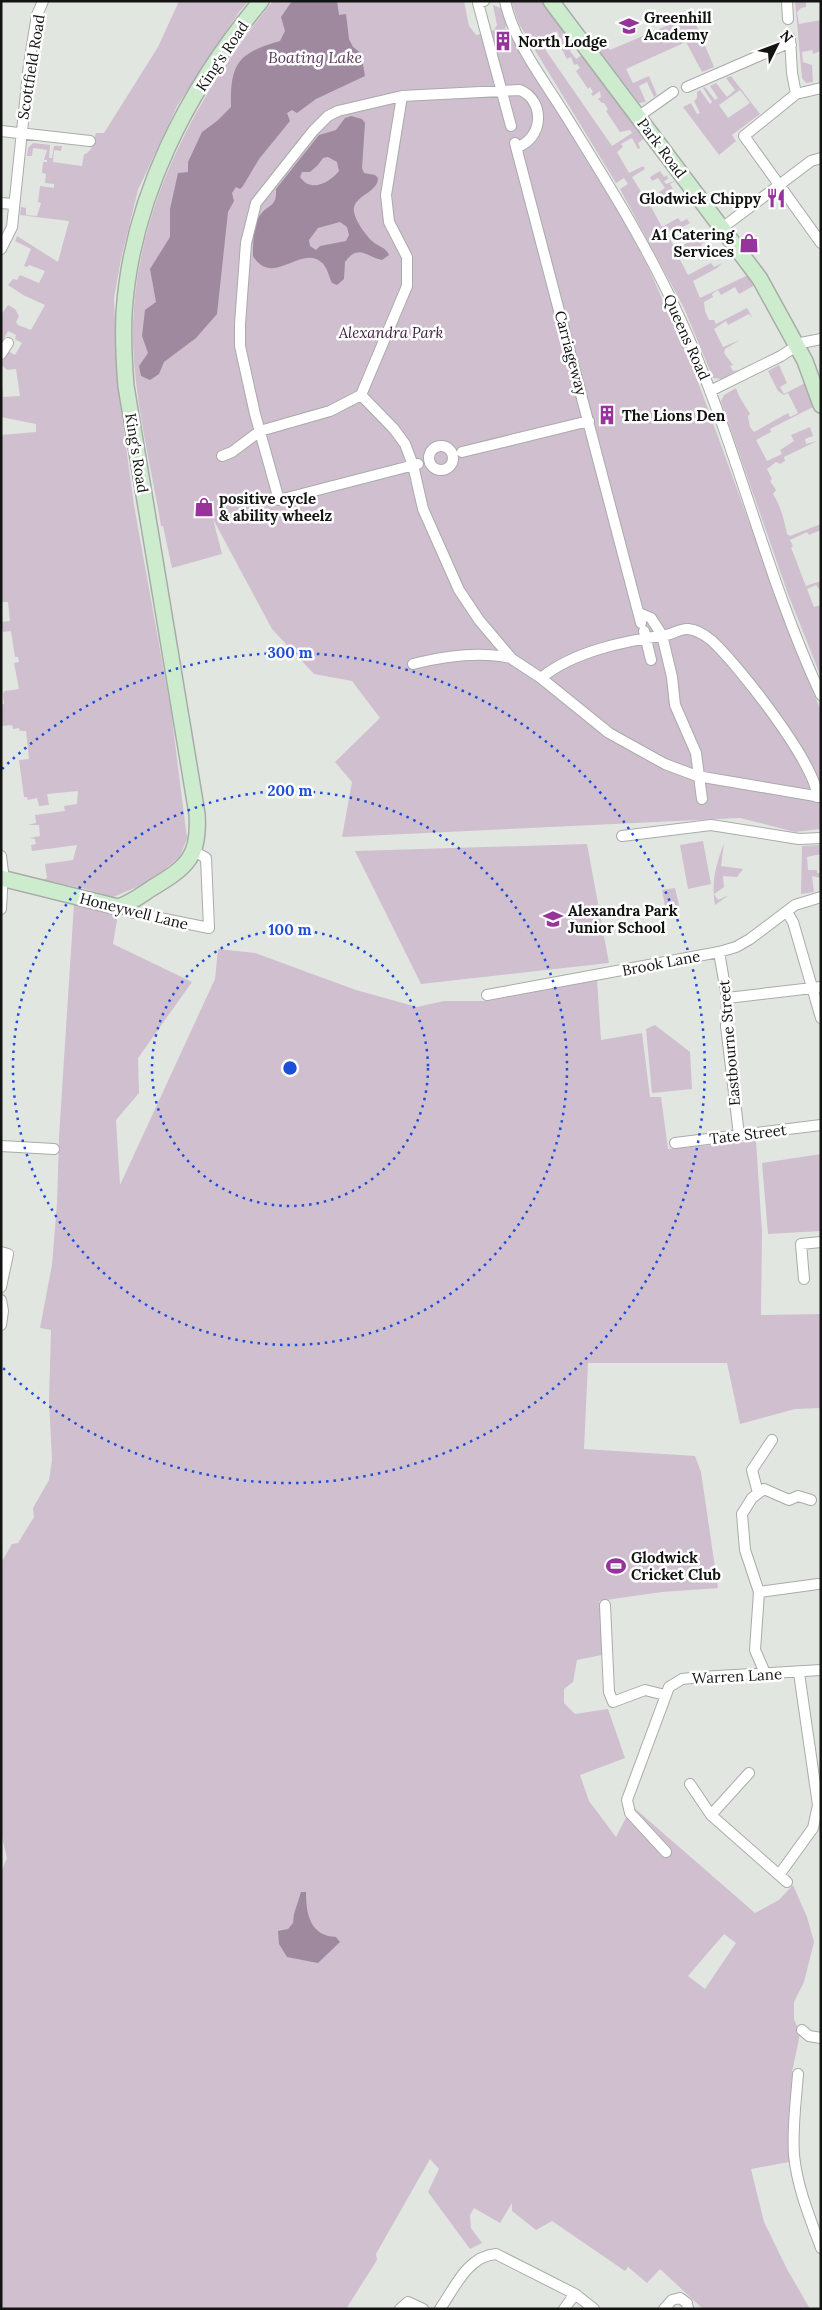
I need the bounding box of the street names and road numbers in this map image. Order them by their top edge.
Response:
street label: Scottfield Road [13,13,49,121]
street label: King's Road [192,17,252,95]
street label: Park Road [633,114,691,182]
street label: Queens Road [660,291,714,383]
street label: Carriageway [551,309,591,397]
street label: King's Road [121,412,153,494]
street label: Honeywell Lane [78,888,190,934]
street label: Brook Lane [620,946,702,980]
street label: Eastbourne Street [714,979,744,1107]
street label: Tate Street [708,1120,788,1148]
street label: Warren Lane [692,1664,782,1688]

